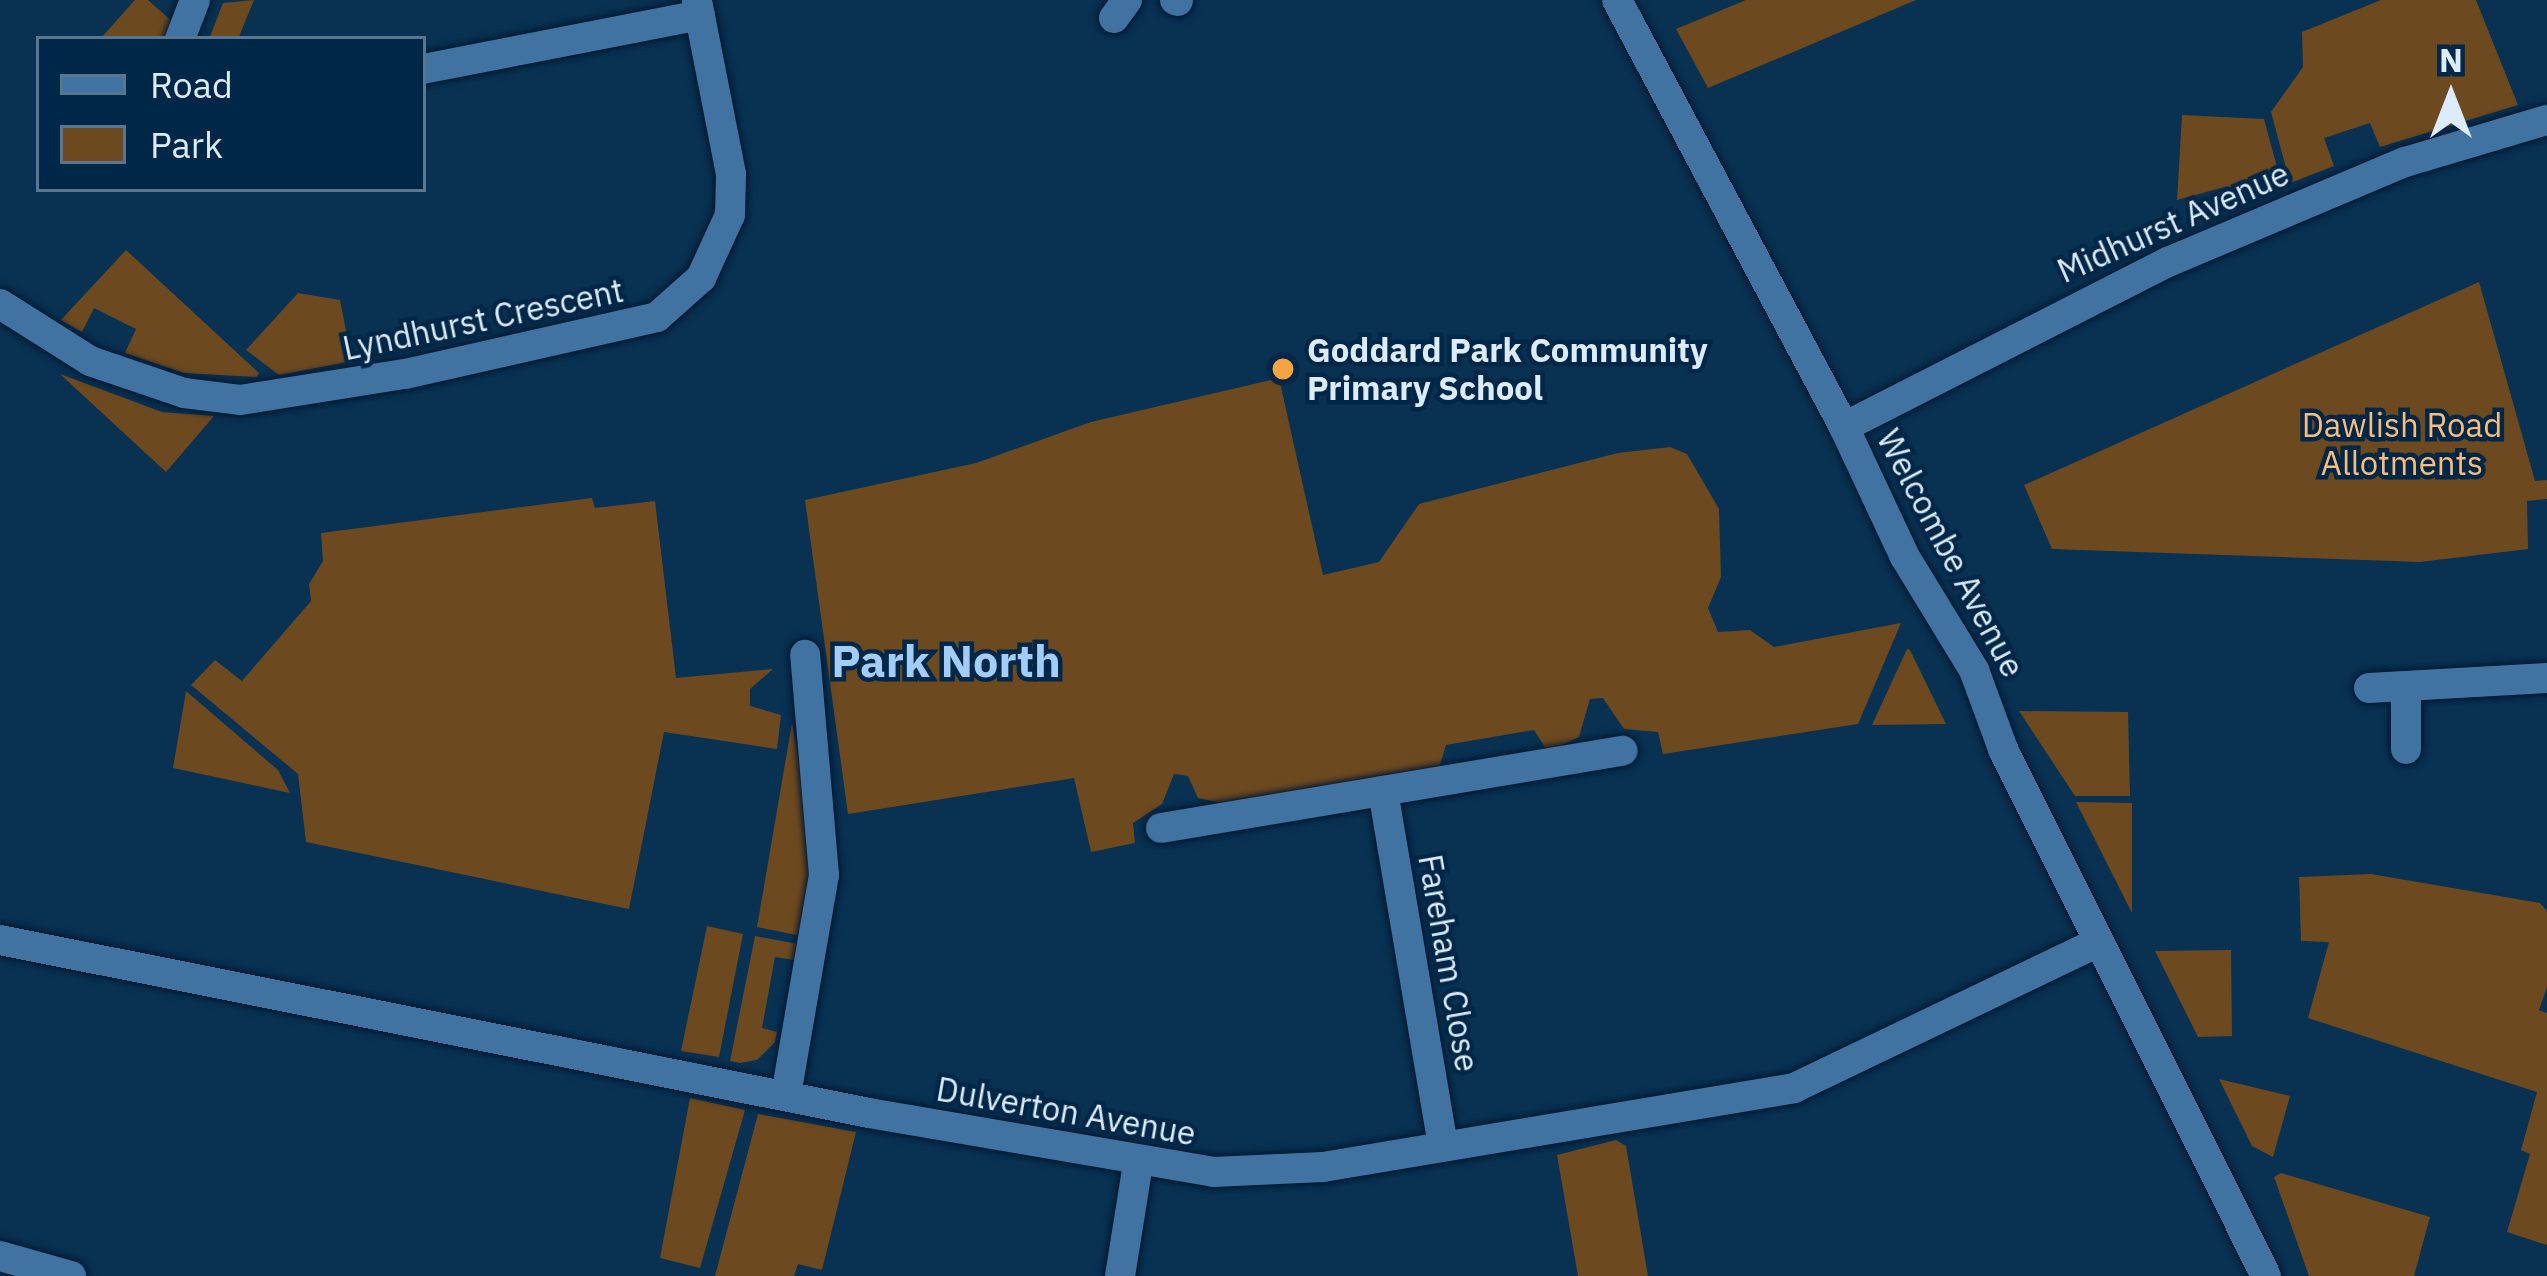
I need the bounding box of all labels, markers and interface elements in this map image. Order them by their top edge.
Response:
legend [36,36,426,192]
north arrow [2391,36,2511,156]
text: N [2439,38,2463,81]
text: Road [150,61,233,108]
text: Park [150,121,223,168]
street label: Midhurst Avenue [2051,153,2295,291]
street label: Lyndhurst Crescent [339,270,627,368]
place label: Goddard Park Community Primary School [1307,330,1708,408]
marker: Goddard Park Community Primary School [1270,356,1296,382]
park label: Dawlish Road Allotments [2302,405,2502,483]
street label: Welcombe Avenue [1869,422,2033,684]
district label: Park North [831,634,1061,688]
street label: Fareham Close [1410,851,1488,1075]
street label: Dulverton Avenue [933,1069,1199,1153]

